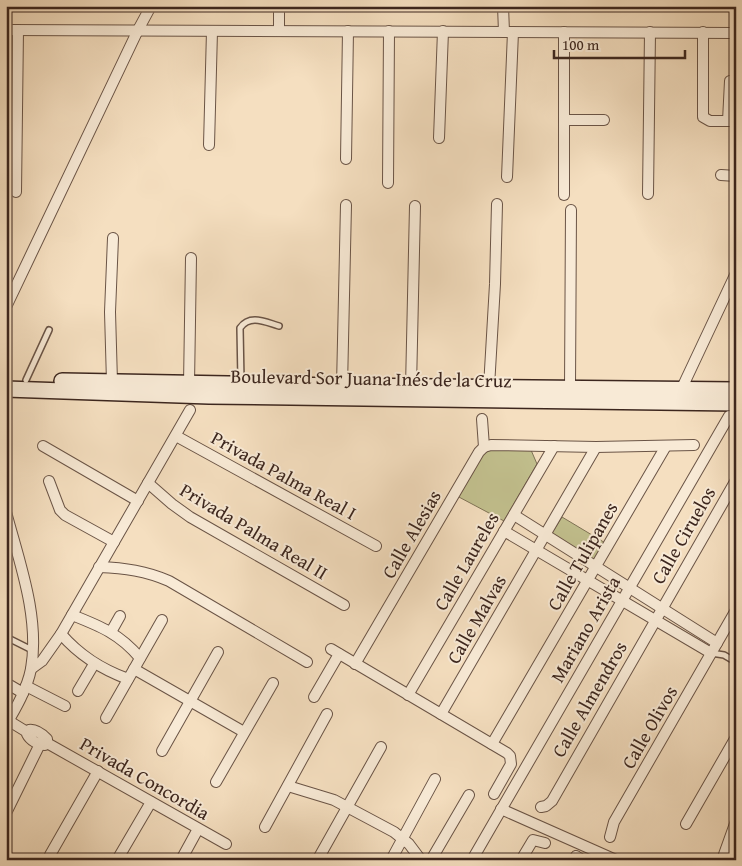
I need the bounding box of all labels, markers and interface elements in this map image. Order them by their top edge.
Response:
scale bar [554,28,686,60]
text: 100 m [562,34,600,55]
street label: Boulevard Sor Juana Inés de la Cruz [230,362,512,394]
street label: Privada Palma Real I [206,423,362,527]
street label: Privada Palma Real II [175,476,333,586]
street label: Calle Ciruelos [644,481,722,589]
street label: Calle Alesias [374,484,448,584]
street label: Calle Tulipanes [540,497,624,615]
street label: Calle Laureles [426,506,506,616]
street label: Calle Malvas [439,569,513,669]
street label: Mariano Arista [543,570,627,688]
street label: Calle Almendros [544,636,634,762]
street label: Calle Olivos [614,680,684,774]
street label: Privada Concordia [75,729,215,827]

